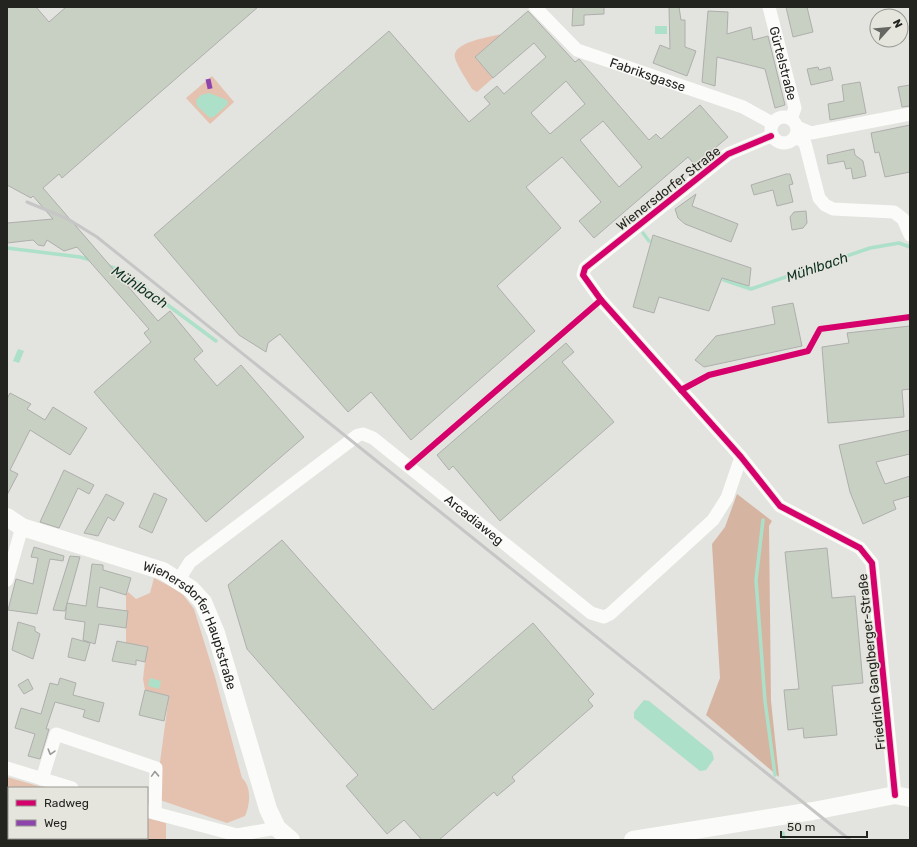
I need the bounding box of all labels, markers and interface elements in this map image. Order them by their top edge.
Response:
north arrow [869,8,909,48]
text: N [890,17,905,30]
street label: Gürtelstraße [766,25,800,102]
street label: Fabriksgasse [608,55,687,95]
street label: Wienersdorfer Straße [613,143,723,234]
water label: Mühlbach [784,249,850,286]
water label: Mühlbach [108,262,171,312]
street label: Arcadiaweg [442,492,507,549]
street label: Wienersdorfer Hauptstraße [141,558,239,691]
street label: Friedrich Ganglberger-Straße [855,573,889,751]
one-way arrow [47,748,56,755]
one-way arrow [151,771,159,777]
legend [8,787,148,839]
text: Radweg [44,796,89,810]
scale bar [781,813,867,839]
text: Weg [44,816,67,830]
text: 50 m [787,820,815,834]

